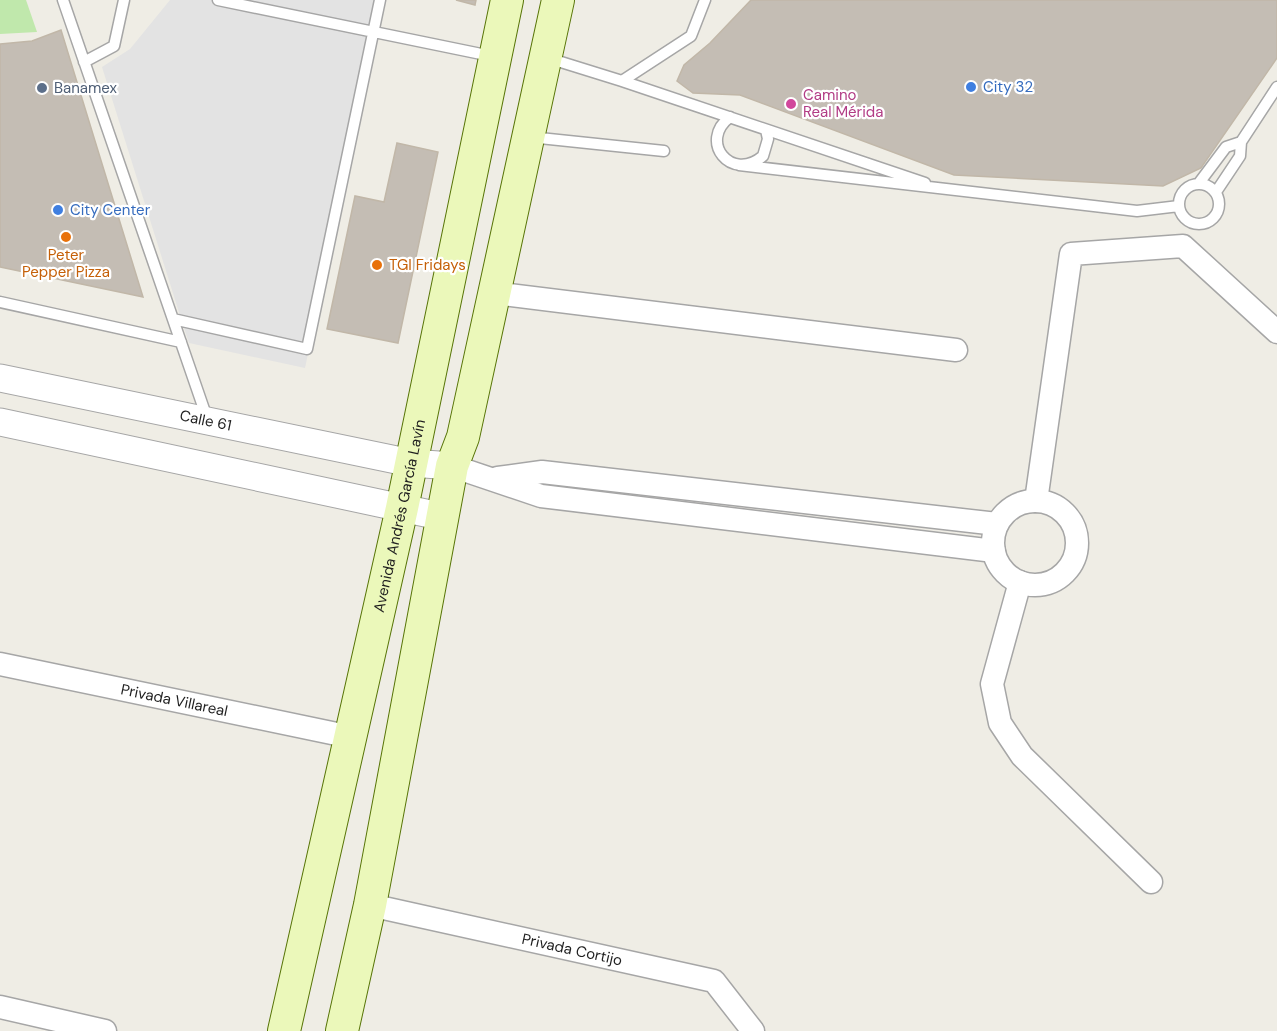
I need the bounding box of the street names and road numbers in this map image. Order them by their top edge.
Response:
street label: Calle 61 [178,405,233,436]
street label: Avenida Andrés García Lavín [369,417,430,614]
street label: Privada Villareal [119,679,230,721]
street label: Privada Cortijo [520,929,624,970]

